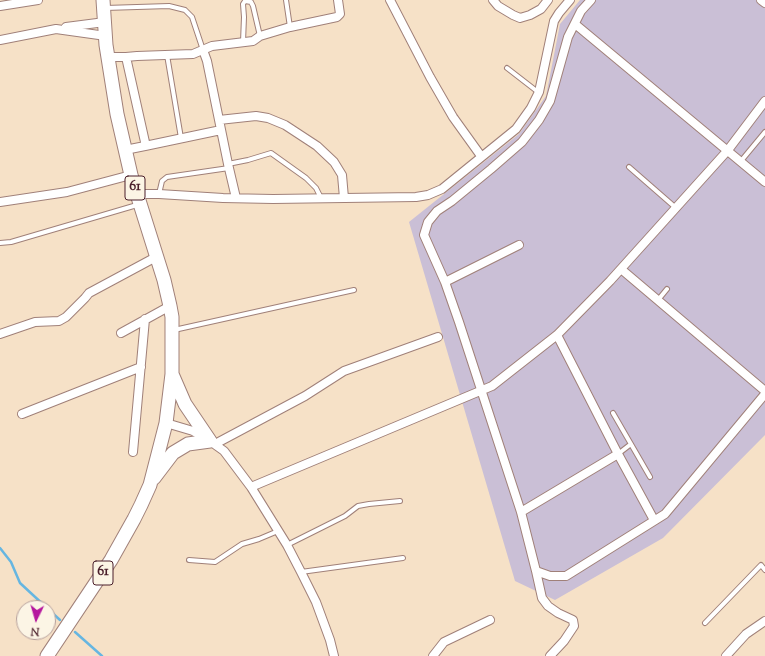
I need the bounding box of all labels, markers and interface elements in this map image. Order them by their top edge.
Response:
road number: 61 [125,176,145,200]
road number: 61 [93,561,113,585]
north arrow [16,600,56,640]
text: N [30,623,40,639]

